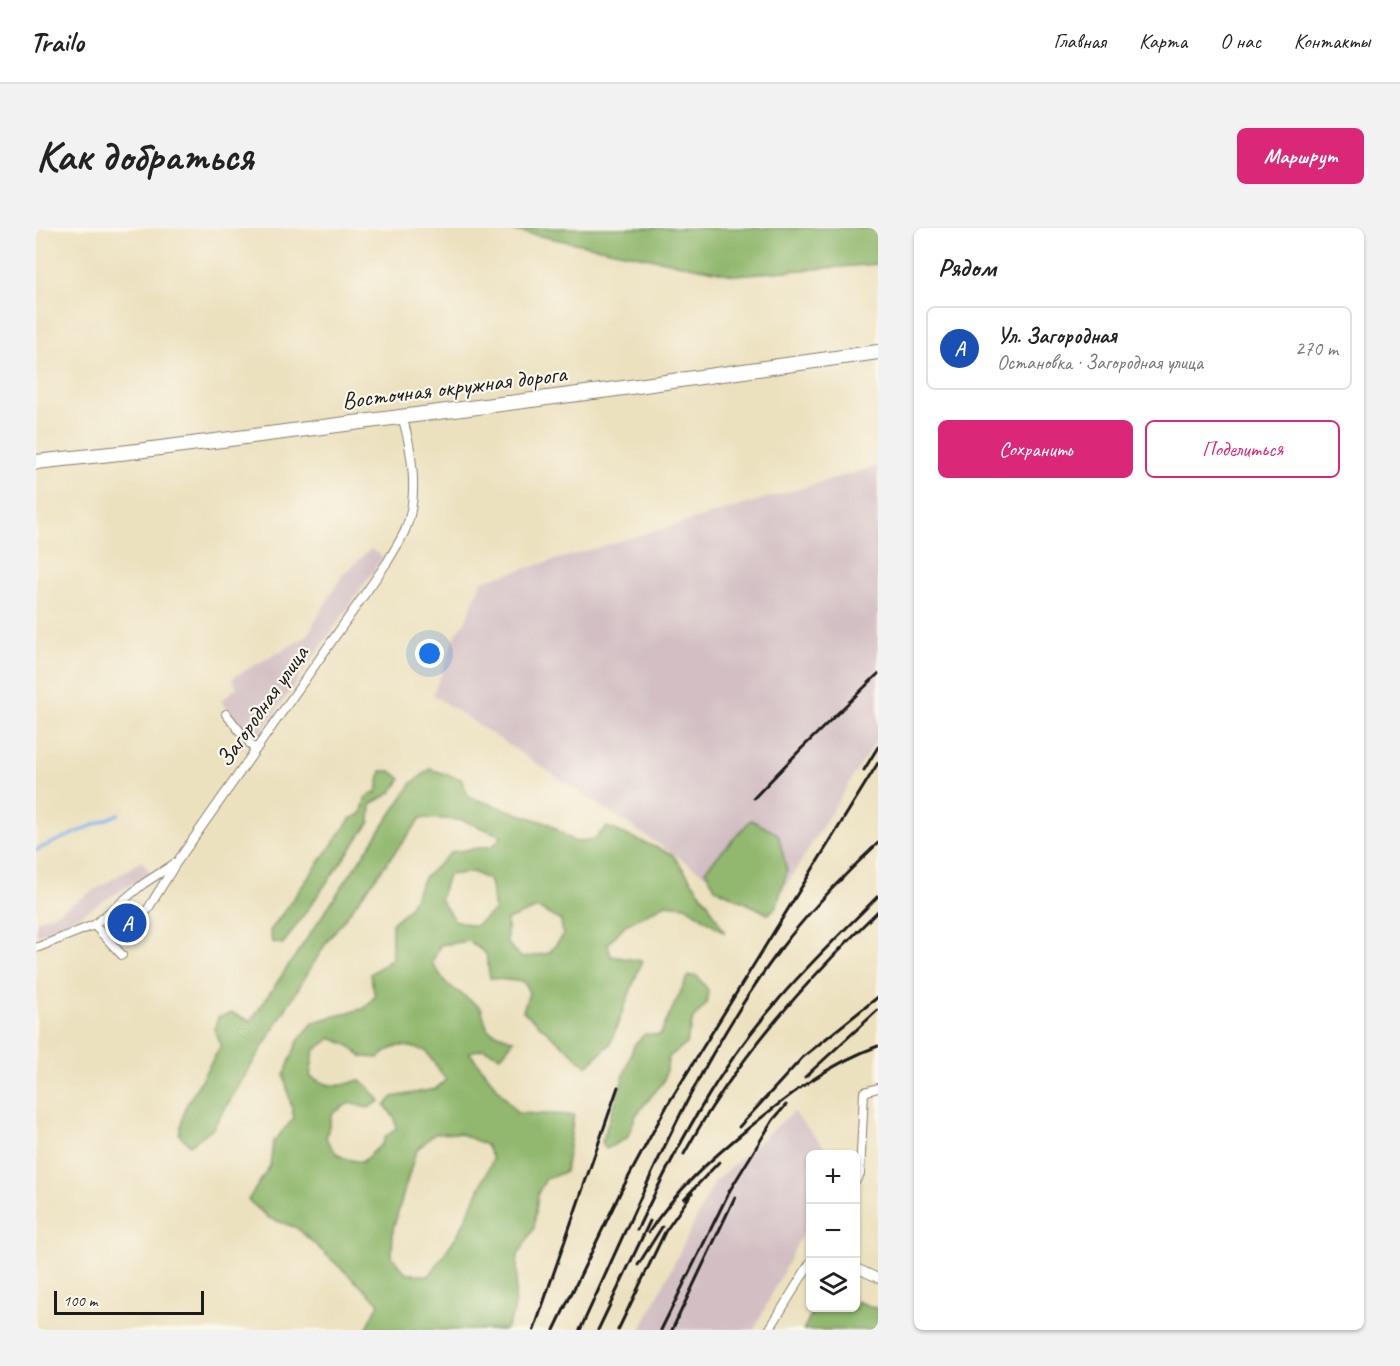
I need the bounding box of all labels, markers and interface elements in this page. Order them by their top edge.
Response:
text: Trailo [30,24,84,59]
text: Главная [1053,28,1106,54]
text: Карта [1139,28,1187,54]
text: О нас [1220,28,1261,54]
text: Контакты [1294,28,1370,54]
button: Маршрут [1237,128,1364,184]
text: Как добраться [36,130,253,183]
text: Рядом [938,251,996,284]
text: Ул. Загородная [997,322,1116,350]
text: A [954,336,965,361]
text: 270 m [1295,336,1338,361]
text: Остановка · Загородная улица [997,350,1203,375]
street label: Восточная окружная дорога [340,358,569,416]
button: Сохранить [938,420,1133,478]
button: Поделиться [1145,420,1340,478]
street label: Загородная улица [209,638,316,772]
your location [415,639,444,668]
pin: A [108,900,146,946]
map controls [806,1150,860,1312]
button: + [806,1150,860,1204]
button: − [806,1204,860,1258]
button: layers [806,1258,860,1312]
scale bar [54,1288,204,1316]
text: 100 m [63,1291,97,1311]

